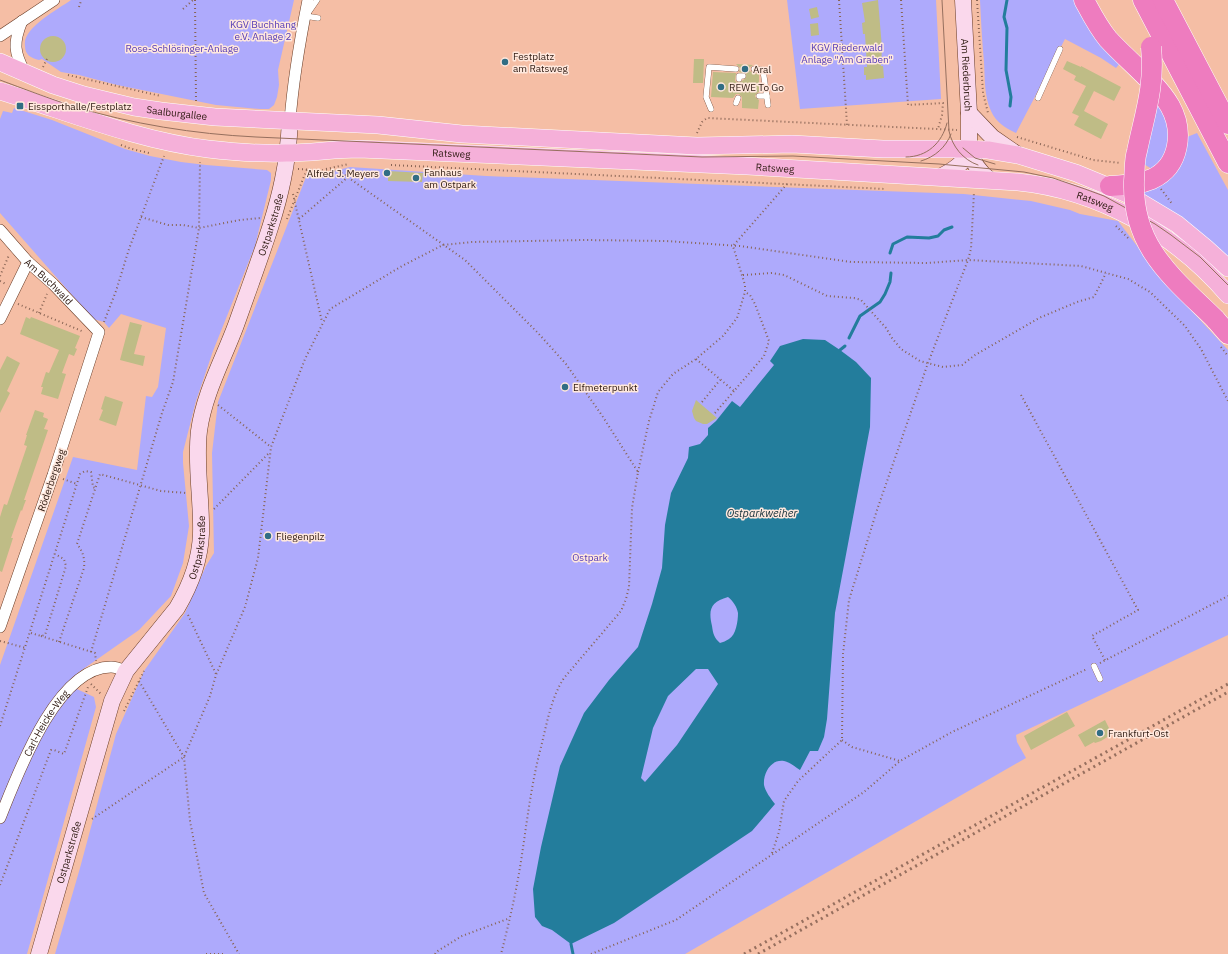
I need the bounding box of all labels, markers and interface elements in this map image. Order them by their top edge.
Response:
park label: KGV Buchhang e.V. Anlage 2 [230,18,297,43]
street label: Am Riederbruch [958,38,975,112]
park label: KGV Riederwald Anlage "Am Graben" [801,41,893,66]
park label: Rose-Schlösinger-Anlage [126,42,239,55]
place label: Festplatz am Ratsweg [513,50,568,75]
marker: Festplatz am Ratsweg [500,57,510,67]
place label: Aral [753,63,771,76]
marker: Aral [740,64,750,74]
place label: REWE To Go [729,81,784,94]
marker: REWE To Go [716,82,726,92]
place label: Eissporthalle/Festplatz [28,100,132,113]
marker: Eissporthalle/Festplatz [15,101,25,111]
street label: Saalburgallee [145,103,208,123]
street label: Ratsweg [432,146,471,161]
street label: Ratsweg [755,161,795,176]
place label: Fanhaus am Ostpark [424,166,477,191]
place label: Alfred J. Meyers [307,167,379,180]
marker: Alfred J. Meyers [382,168,392,178]
marker: Fanhaus am Ostpark [411,173,421,183]
street label: Ratsweg [1075,189,1116,215]
street label: Ostparkstraße [255,192,287,258]
street label: Am Buchwald [22,256,75,308]
place label: Elfmeterpunkt [573,381,638,394]
marker: Elfmeterpunkt [560,382,570,392]
street label: Röderbergweg [35,447,68,513]
water label: Ostparkweiher [727,506,798,520]
street label: Ostparkstraße [186,515,208,581]
place label: Fliegenpilz [276,530,325,543]
marker: Fliegenpilz [263,531,273,541]
park label: Ostpark [572,551,608,564]
street label: Carl-Heicke-Weg [21,687,72,758]
place label: Frankfurt-Ost [1108,727,1169,740]
marker: Frankfurt-Ost [1095,728,1105,738]
street label: Ostparkstraße [54,819,84,885]

